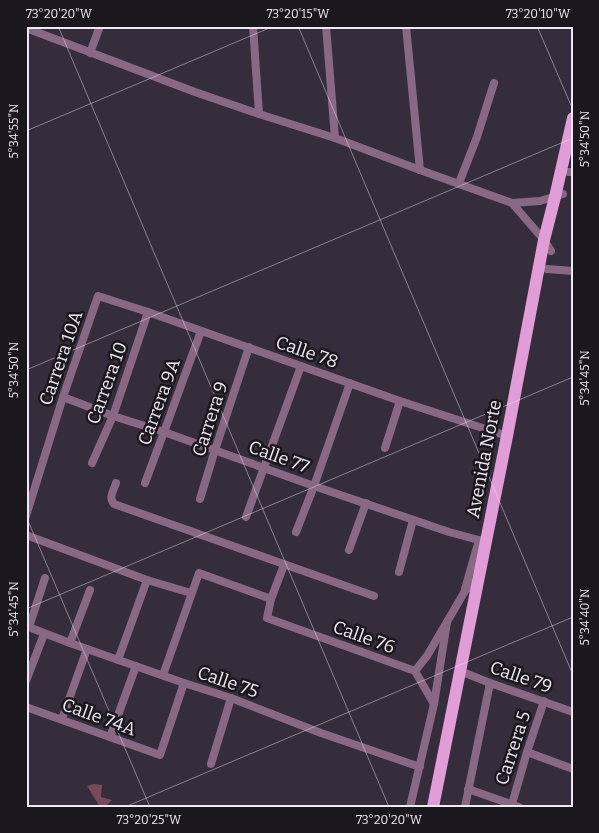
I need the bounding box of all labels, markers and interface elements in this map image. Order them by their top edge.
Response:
text: 73°20'20"W [26,7,93,21]
text: 73°20'15"W [266,7,330,21]
text: 73°20'10"W [506,7,571,21]
text: 5°34'55"N [7,103,21,159]
text: 5°34'50"N [578,110,592,167]
street label: Carrera 10A [35,308,88,408]
street label: Calle 78 [273,331,341,373]
street label: Carrera 10 [82,339,132,427]
text: 5°34'50"N [7,341,21,398]
text: 5°34'45"N [578,350,592,406]
street label: Carrera 9A [133,356,185,448]
street label: Carrera 9 [188,379,232,459]
street label: Avenida Norte [462,398,506,520]
street label: Calle 77 [246,436,312,478]
text: 5°34'45"N [7,581,21,637]
text: 5°34'40"N [578,588,592,645]
street label: Calle 76 [330,616,398,658]
street label: Calle 79 [487,656,555,698]
street label: Calle 75 [195,661,261,703]
street label: Calle 74A [59,693,139,741]
street label: Carrera 5 [491,708,535,788]
text: 73°20'25"W [117,813,182,827]
text: 73°20'20"W [356,813,423,827]

